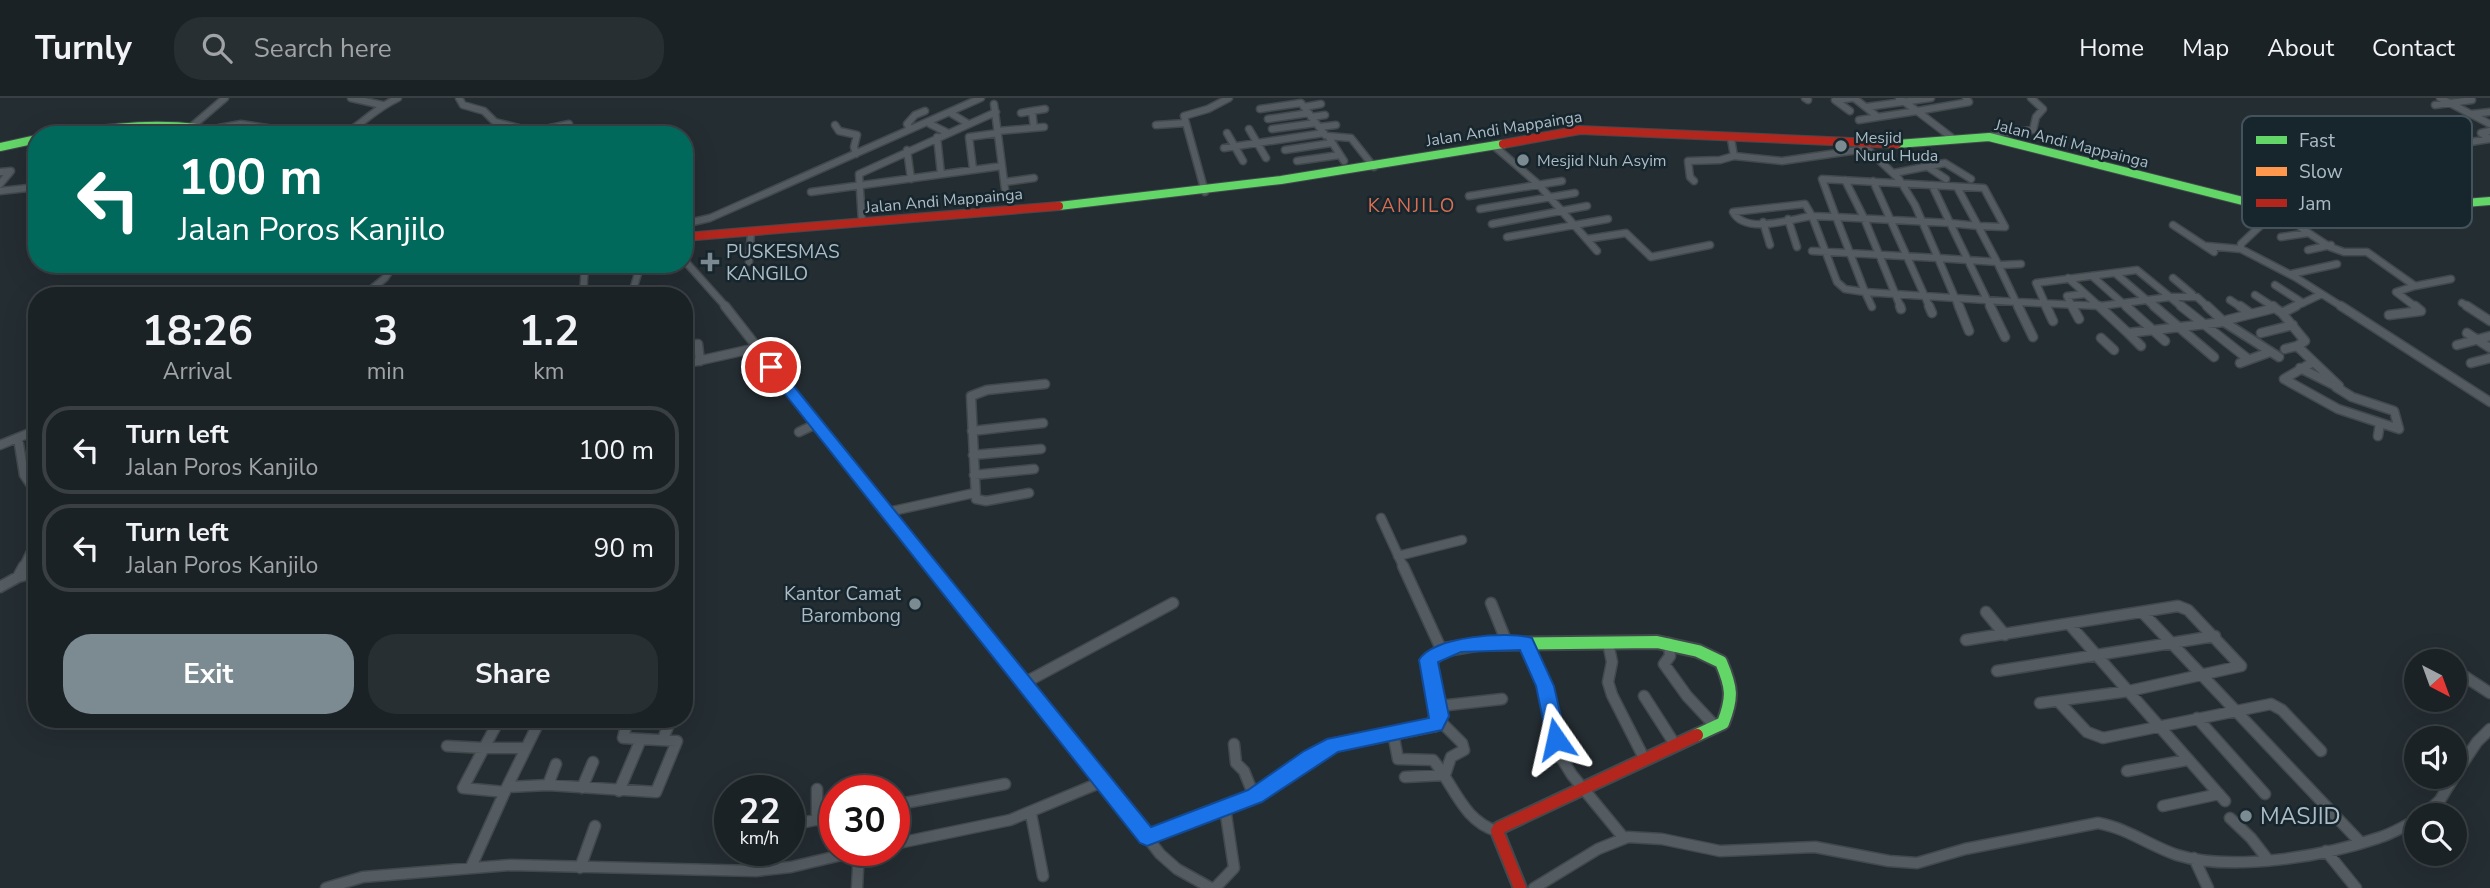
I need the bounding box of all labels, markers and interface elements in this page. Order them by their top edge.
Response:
search box [174,17,664,80]
text: Turnly [35,26,132,71]
icon: search [198,29,236,67]
text: Search here [254,31,392,66]
text: Home [2079,32,2144,64]
text: Map [2182,32,2229,64]
text: About [2267,32,2334,64]
text: Contact [2372,32,2455,64]
street label: Jalan Andi Mappainga [1423,106,1584,152]
street label: Jalan Andi Mappainga [1992,114,2151,174]
legend [2242,116,2472,228]
place label: Mesjid Nurul Huda [1855,127,1938,167]
text: Fast [2299,128,2335,154]
marker: Mesjid Nurul Huda [1833,138,1849,154]
text: 100 m [178,144,322,211]
place label: Mesjid Nuh Asyim [1537,150,1667,172]
marker: Mesjid Nuh Asyim [1515,152,1531,168]
icon: left [63,154,154,245]
text: Slow [2299,159,2343,185]
street label: Jalan Andi Mappainga [863,183,1024,219]
text: Jam [2298,191,2332,217]
district label: KANJILO [1368,193,1456,219]
text: Jalan Poros Kanjilo [178,208,445,251]
place label: PUSKESMAS KANGILO [726,239,840,287]
marker: PUSKESMAS KANGILO [700,252,720,272]
text: 18:26 [142,303,253,360]
text: 3 [373,303,398,360]
text: 1.2 [518,303,579,360]
pin [741,337,801,397]
icon: arrive [752,348,790,386]
text: Arrival [163,356,232,387]
text: min [367,356,405,387]
text: km [533,356,564,387]
text: Turn left [126,417,229,452]
icon: left [67,431,105,469]
text: 100 m [578,433,654,468]
text: Jalan Poros Kanjilo [126,452,318,483]
text: Turn left [126,515,229,550]
icon: left [67,529,105,567]
text: 90 m [594,531,654,566]
text: Jalan Poros Kanjilo [126,550,318,581]
place label: Kantor Camat Barombong [784,581,901,629]
marker: Kantor Camat Barombong [907,596,923,612]
button: Exit [63,634,354,714]
button: Share [368,634,658,714]
north arrow [2404,649,2468,712]
map controls [2404,649,2467,866]
position arrow [1519,702,1593,776]
button: sound [2404,726,2467,789]
speed limit sign: 30 [819,775,910,866]
text: 22 [738,788,781,835]
place label: MASJID [2260,801,2341,832]
button: search [2404,803,2467,866]
marker: MASJID [2238,808,2254,824]
text: km/h [740,826,779,850]

